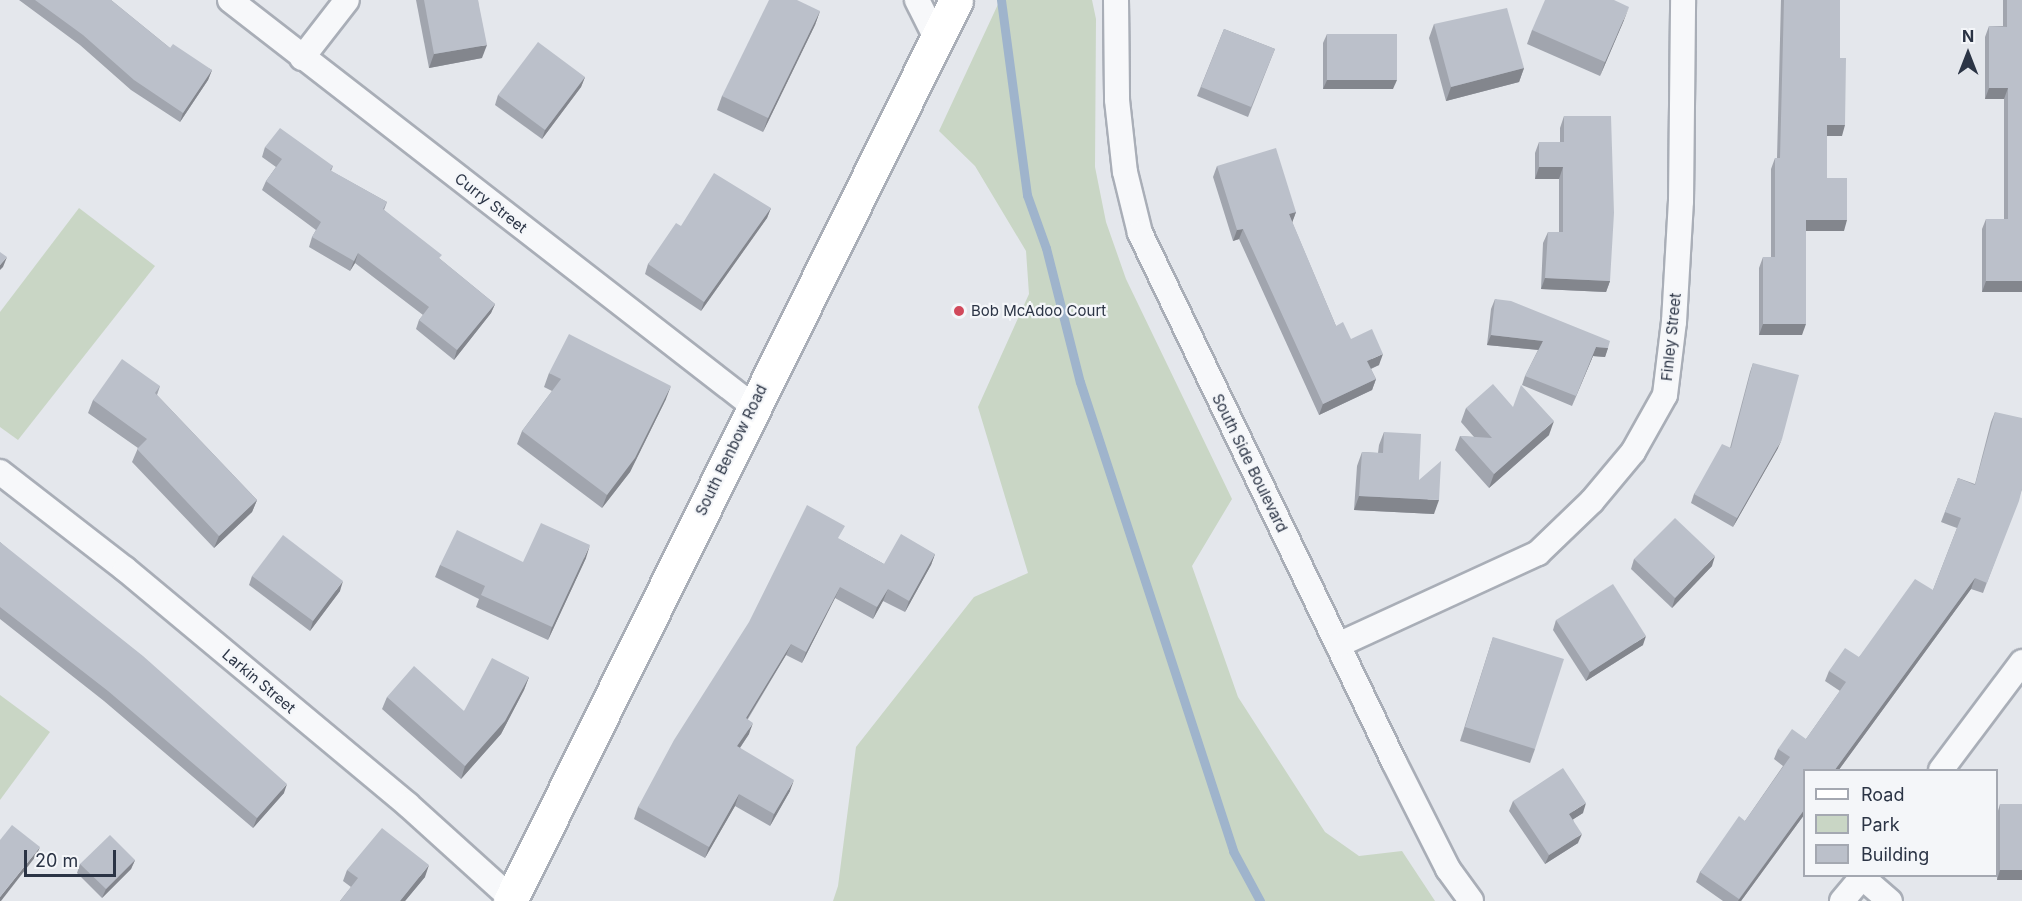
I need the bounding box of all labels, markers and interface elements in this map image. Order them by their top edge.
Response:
north arrow [1938,24,1998,84]
text: N [1962,26,1974,46]
street label: Curry Street [451,169,531,237]
street label: Finley Street [1657,292,1685,382]
place label: Bob McAdoo Court [971,302,1106,320]
marker: Bob McAdoo Court [952,304,966,318]
street label: South Benbow Road [691,382,771,518]
street label: South Side Boulevard [1209,391,1291,535]
street label: Larkin Street [219,645,299,717]
legend [1803,769,1998,877]
text: Road [1861,784,1904,805]
text: Park [1861,814,1900,835]
scale bar [27,838,118,876]
text: Building [1861,844,1929,865]
text: 20 m [35,850,78,871]

